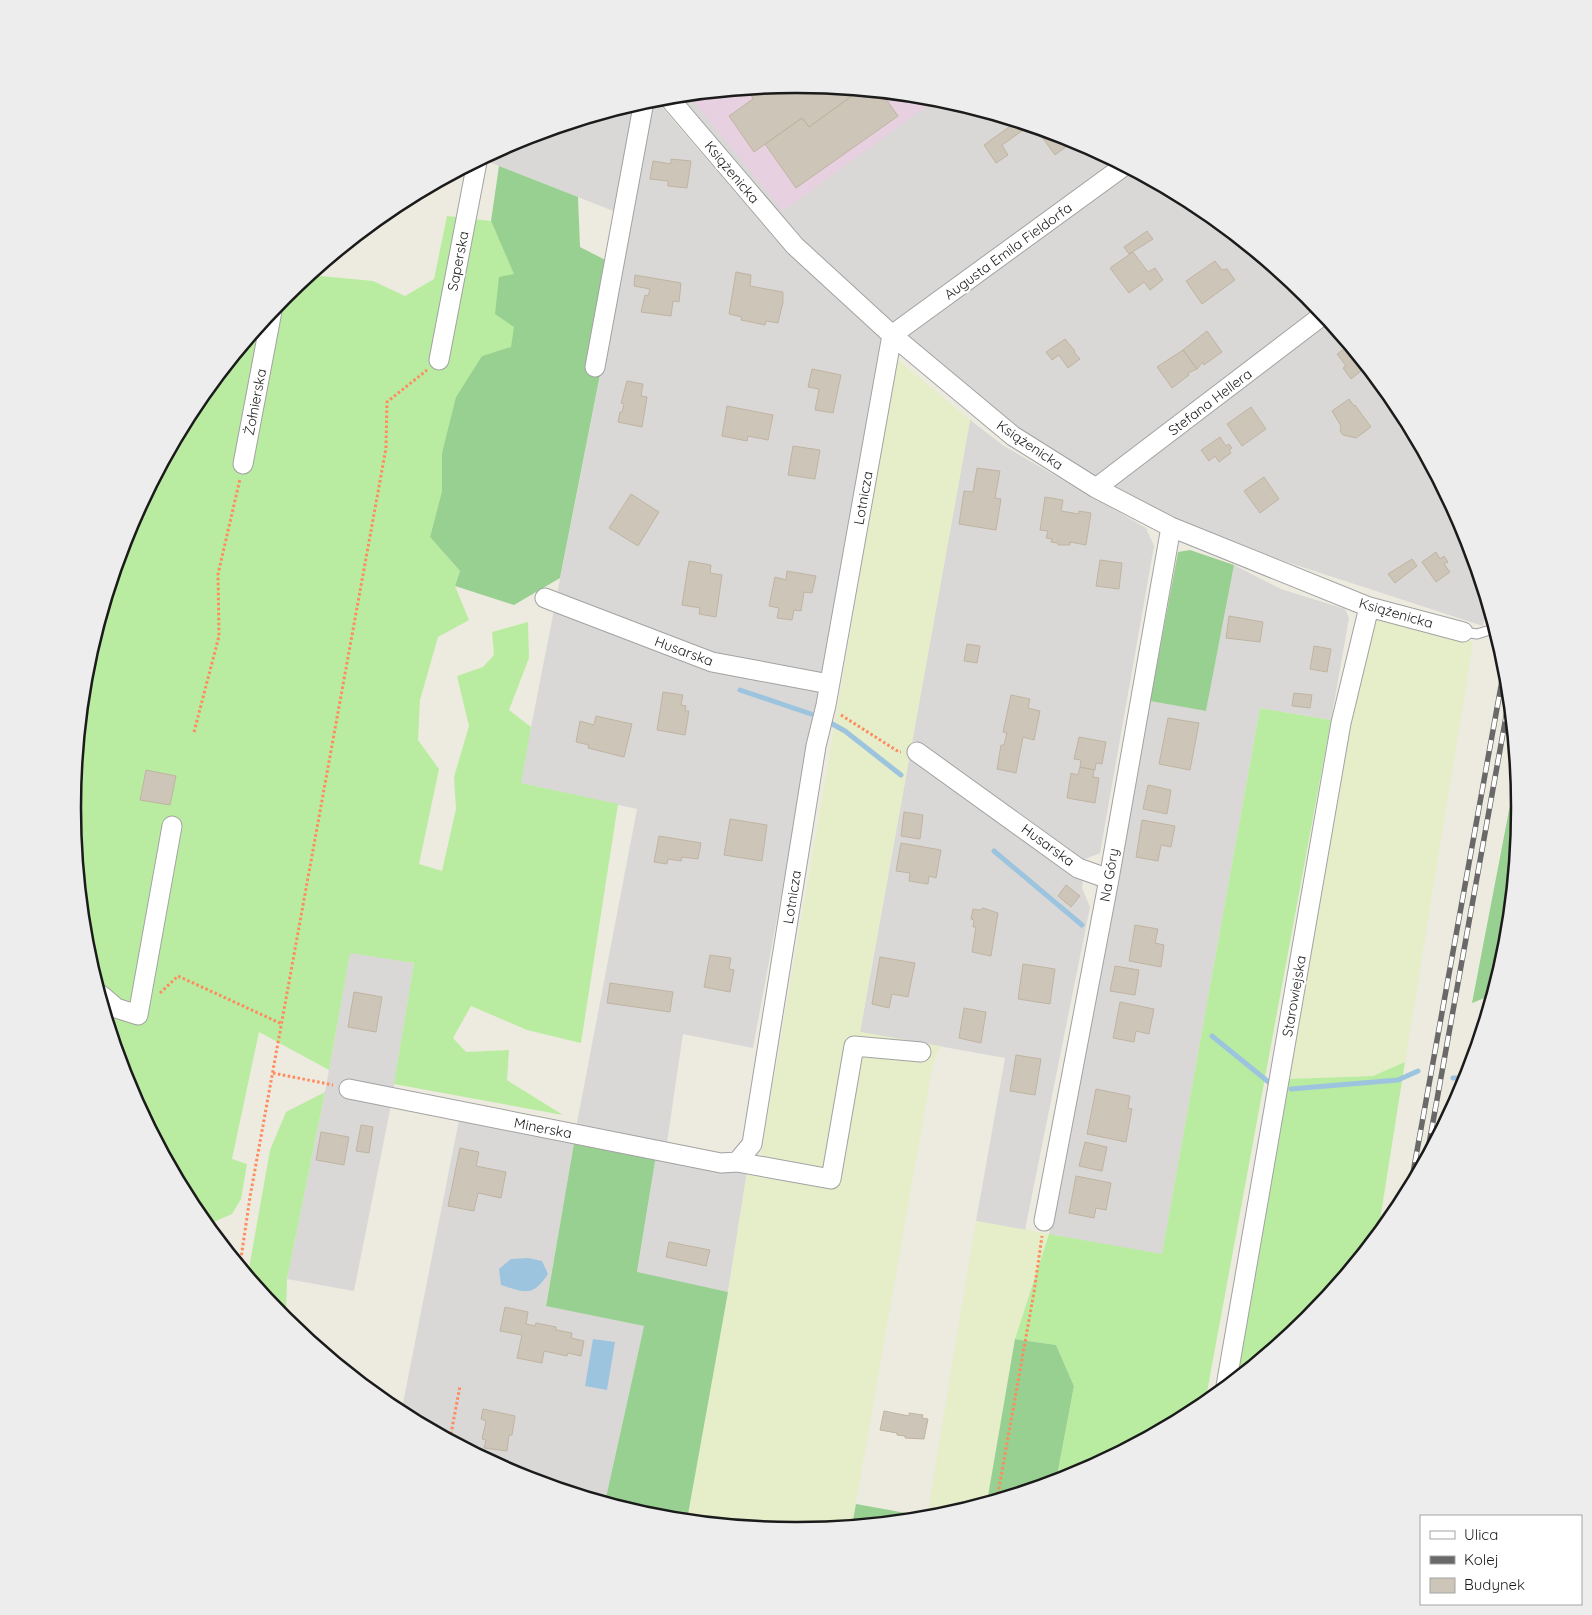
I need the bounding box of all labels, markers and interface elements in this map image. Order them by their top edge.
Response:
street label: Książenicka [701,137,763,207]
street label: Augusta Emila Fieldorfa [940,198,1076,304]
street label: Saperska [443,230,473,292]
street label: Stefana Hellera [1165,365,1255,439]
street label: Żołnierska [240,367,270,437]
street label: Książenicka [993,416,1067,474]
street label: Lotnicza [849,470,877,526]
street label: Książenicka [1357,594,1435,632]
street label: Husarska [652,632,716,670]
street label: Husarska [1018,820,1078,870]
street label: Na Góry [1095,847,1123,903]
street label: Lotnicza [779,869,805,925]
street label: Starowiejska [1278,954,1310,1038]
street label: Minerska [513,1114,573,1142]
legend [1420,1515,1582,1605]
text: Ulica [1464,1525,1498,1544]
text: Kolej [1464,1550,1499,1569]
text: Budynek [1464,1575,1525,1594]

